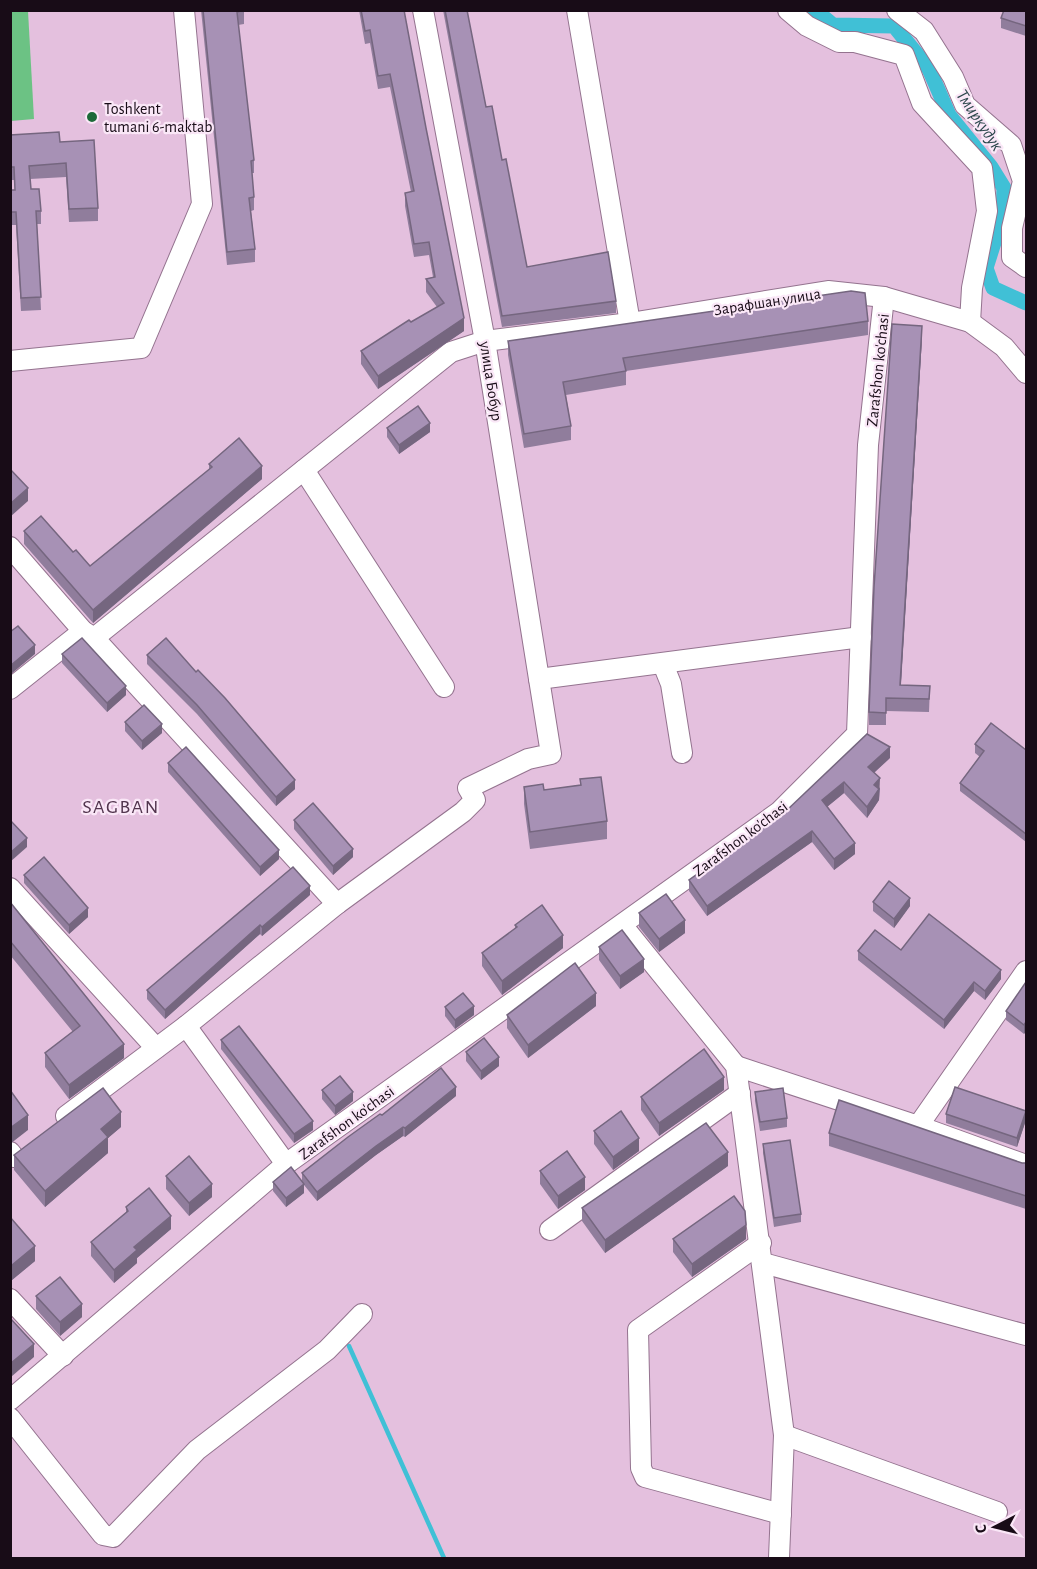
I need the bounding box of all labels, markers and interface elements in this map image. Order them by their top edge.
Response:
water label: Тмиркудук [952,87,1006,155]
place label: Toshkent tumani 6-maktab [104,101,213,135]
marker: Toshkent tumani 6-maktab [85,110,99,124]
street label: Зарафшан улица [712,286,822,319]
street label: Zarafshon ko'chasi [864,313,892,427]
street label: улица Бобур [476,339,505,422]
district label: SAGBAN [82,797,160,817]
street label: Zarafshon ko'chasi [691,798,791,879]
street label: Zarafshon ko'chasi [296,1083,397,1163]
north arrow [965,1497,1025,1557]
text: С [973,1523,990,1534]

